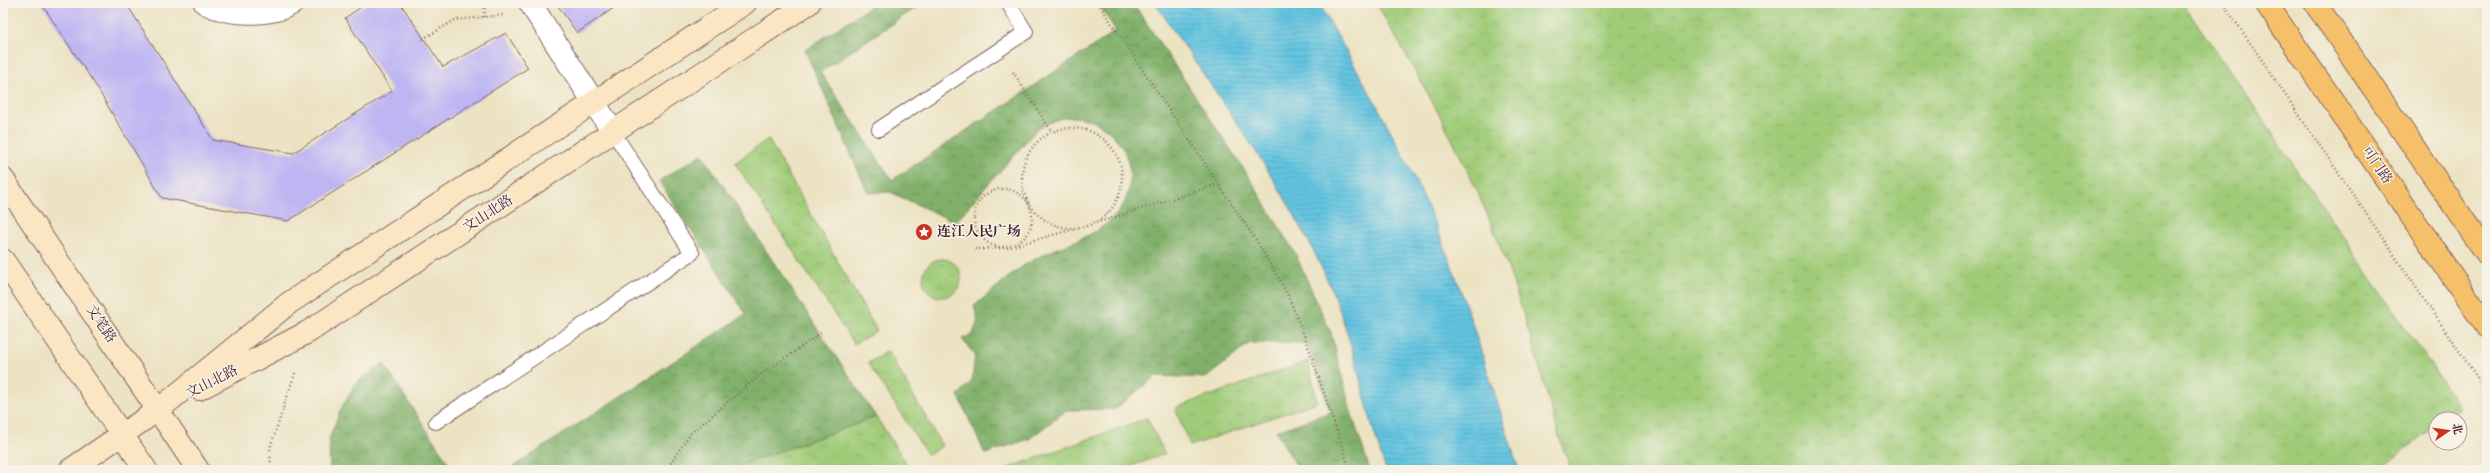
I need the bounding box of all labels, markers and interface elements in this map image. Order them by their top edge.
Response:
street label: 可门路 [2358,143,2396,187]
street label: 文山北路 [460,191,516,237]
place icon: 连江人民广场 [914,222,934,242]
place label: 连江人民广场 [937,223,1021,241]
street label: 文笔路 [82,302,120,346]
street label: 文山北路 [183,361,241,403]
north arrow [2428,411,2468,451]
text: 北 [2449,422,2465,436]

